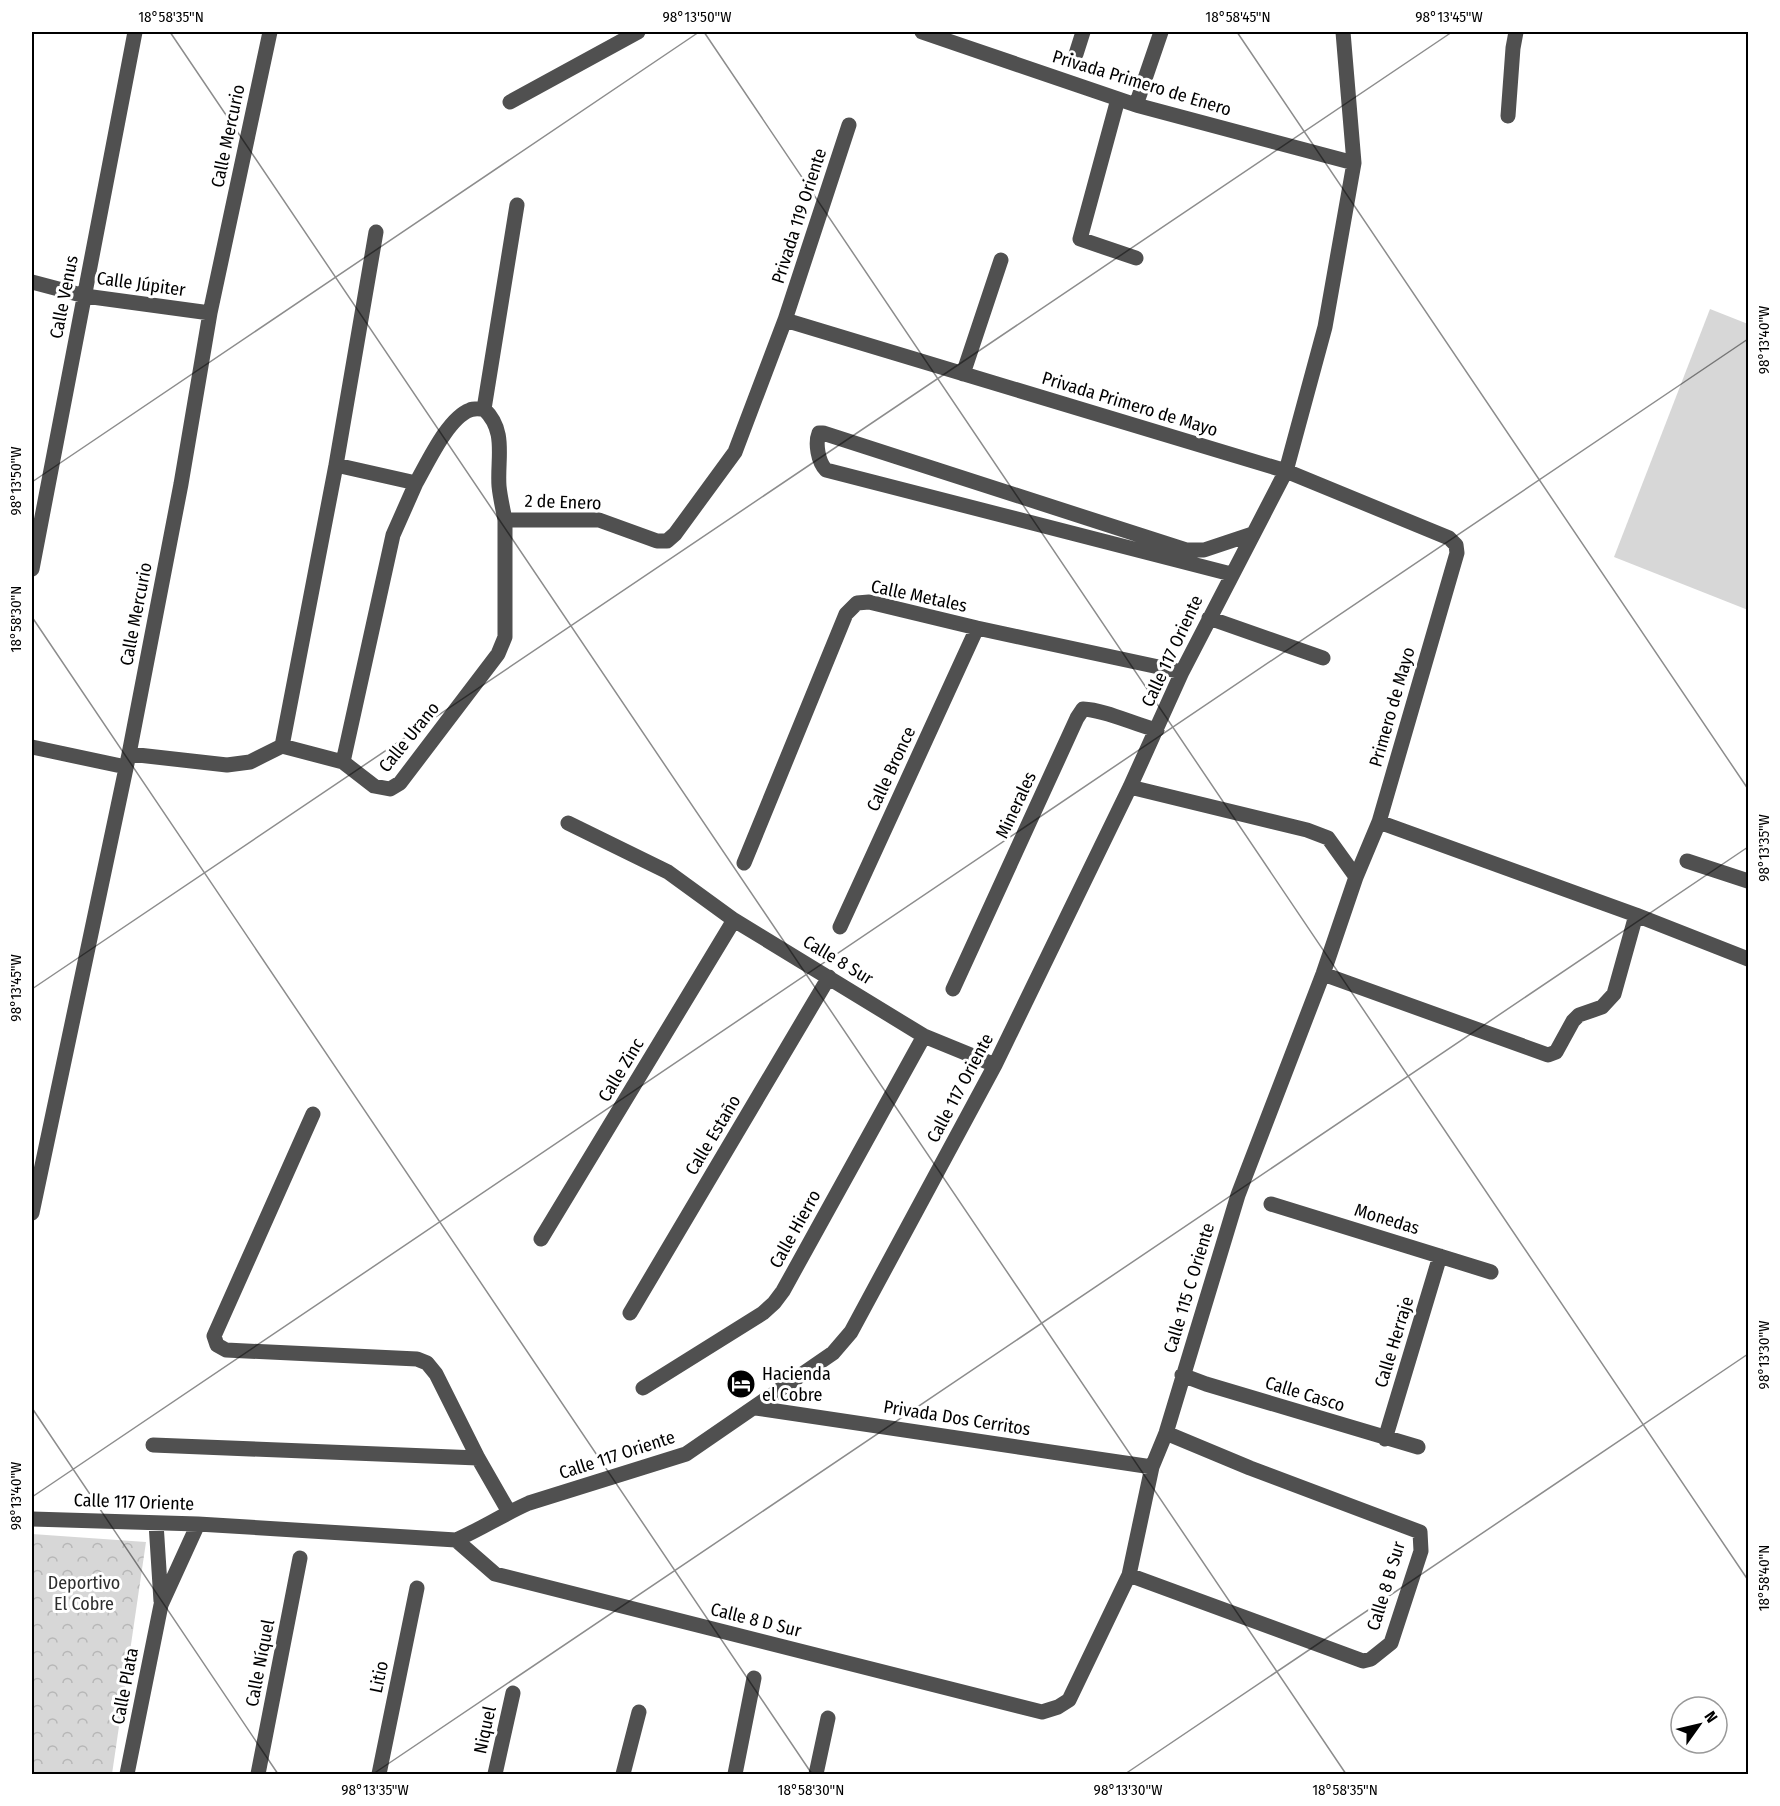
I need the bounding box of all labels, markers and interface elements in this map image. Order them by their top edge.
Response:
text: 18°58'35"N [138,8,204,26]
text: 98°13'50"W [663,8,731,26]
text: 18°58'45"N [1205,8,1271,26]
text: 98°13'45"W [1415,8,1483,26]
street label: Privada Primero de Enero [1050,45,1234,121]
street label: Calle Mercurio [206,82,250,190]
street label: Privada 119 Oriente [767,145,831,286]
street label: Calle Venus [45,253,83,340]
street label: Calle Júpiter [95,267,187,301]
text: 98°13'40"W [1755,306,1773,374]
street label: Privada Primero de Mayo [1039,367,1221,441]
text: 98°13'50"W [7,447,25,515]
street label: 2 de Enero [524,490,602,514]
street label: Calle Mercurio [115,560,157,668]
street label: Calle Metales [869,575,969,617]
text: 18°58'30"N [7,586,25,652]
street label: Calle 117 Oriente [1137,592,1207,710]
street label: Primero de Mayo [1364,645,1420,769]
street label: Calle Urano [374,697,444,777]
street label: Calle Bronce [862,723,920,815]
street label: Minerales [991,768,1041,842]
text: 98°13'35"W [1755,814,1773,882]
street label: Calle 8 Sur [799,930,878,990]
text: 98°13'45"W [7,954,25,1022]
street label: Calle 117 Oriente [922,1030,998,1146]
street label: Calle Zinc [593,1034,649,1106]
street label: Calle Estaño [680,1091,746,1179]
street label: Calle Hierro [765,1186,825,1272]
street label: Monedas [1352,1199,1422,1239]
street label: Calle 115 C Oriente [1159,1220,1219,1356]
street label: Calle Herraje [1370,1294,1418,1390]
text: 98°13'30"W [1755,1321,1773,1389]
place label: Hacienda el Cobre [762,1363,831,1406]
hotel icon: Hacienda el Cobre [725,1368,757,1400]
street label: Calle Casco [1262,1371,1348,1417]
street label: Privada Dos Cerritos [882,1396,1032,1441]
street label: Calle 117 Oriente [556,1426,678,1484]
text: 98°13'40"W [7,1462,25,1530]
street label: Calle 117 Oriente [73,1489,195,1515]
street label: Calle 8 B Sur [1362,1538,1410,1633]
text: 18°58'40"N [1755,1545,1773,1611]
park label: Deportivo El Cobre [48,1572,120,1615]
street label: Calle 8 D Sur [708,1598,804,1642]
street label: Calle Níquel [241,1617,279,1709]
street label: Calle Plata [107,1646,143,1726]
street label: Litio [365,1659,393,1695]
north arrow [1669,1695,1729,1755]
street label: Niquel [469,1704,501,1756]
text: N [1700,1708,1722,1726]
text: 98°13'35"W [341,1781,409,1799]
text: 18°58'30"N [778,1781,844,1799]
text: 98°13'30"W [1094,1781,1162,1799]
text: 18°58'35"N [1312,1781,1378,1799]

